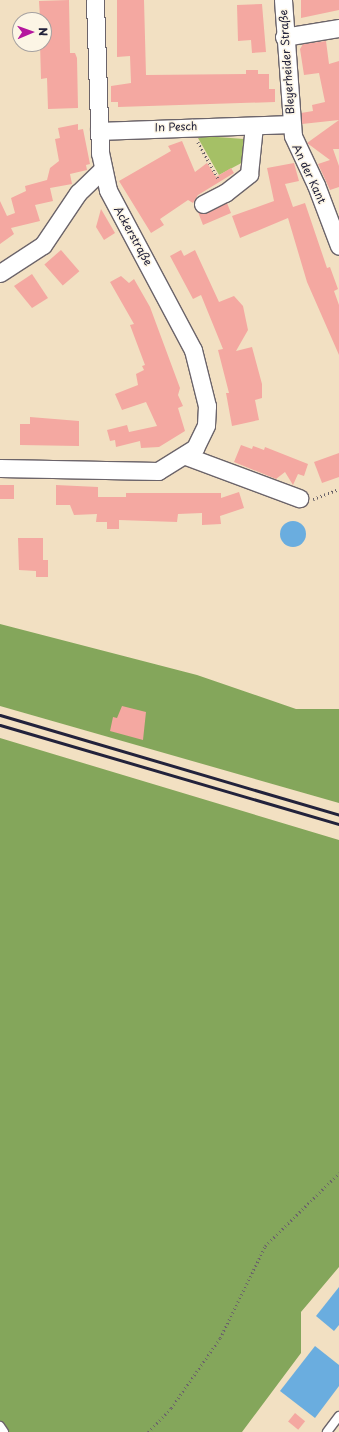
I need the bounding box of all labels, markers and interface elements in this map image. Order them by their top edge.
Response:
street label: Bleyerheider Straße [277,9,297,115]
north arrow [12,12,52,52]
text: N [35,27,52,36]
street label: In Pesch [154,120,198,134]
street label: An der Kant [290,142,328,206]
street label: Ackerstraße [111,204,155,268]

